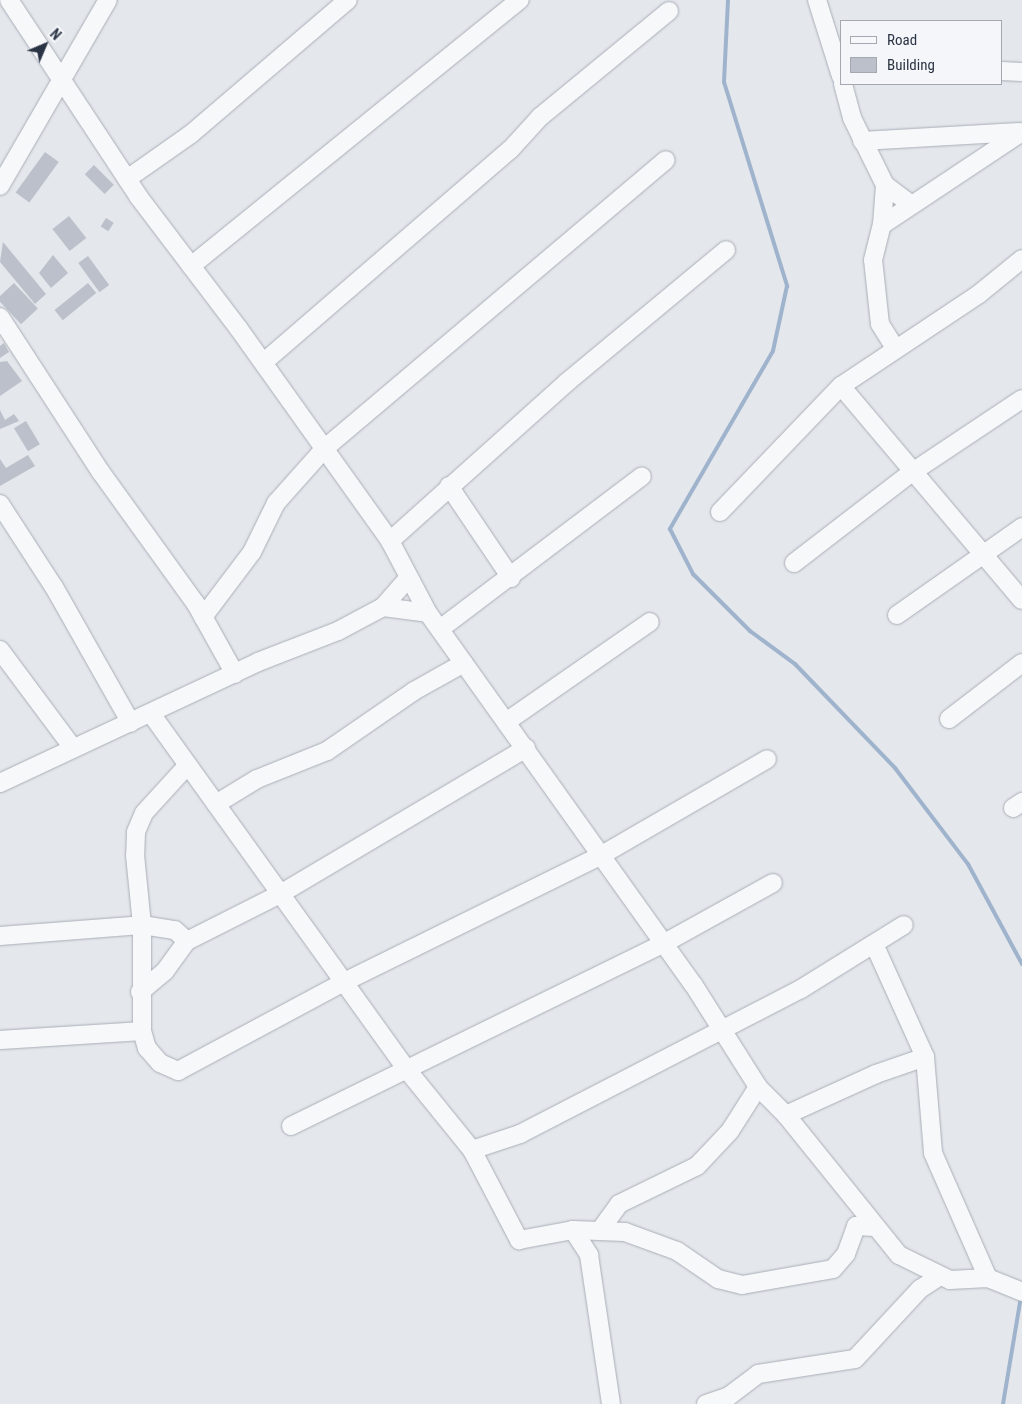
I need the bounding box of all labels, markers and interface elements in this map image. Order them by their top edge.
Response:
north arrow [20,20,70,70]
legend [840,20,1002,85]
text: N [47,26,64,43]
text: Road [887,31,917,49]
text: Building [887,56,935,74]

